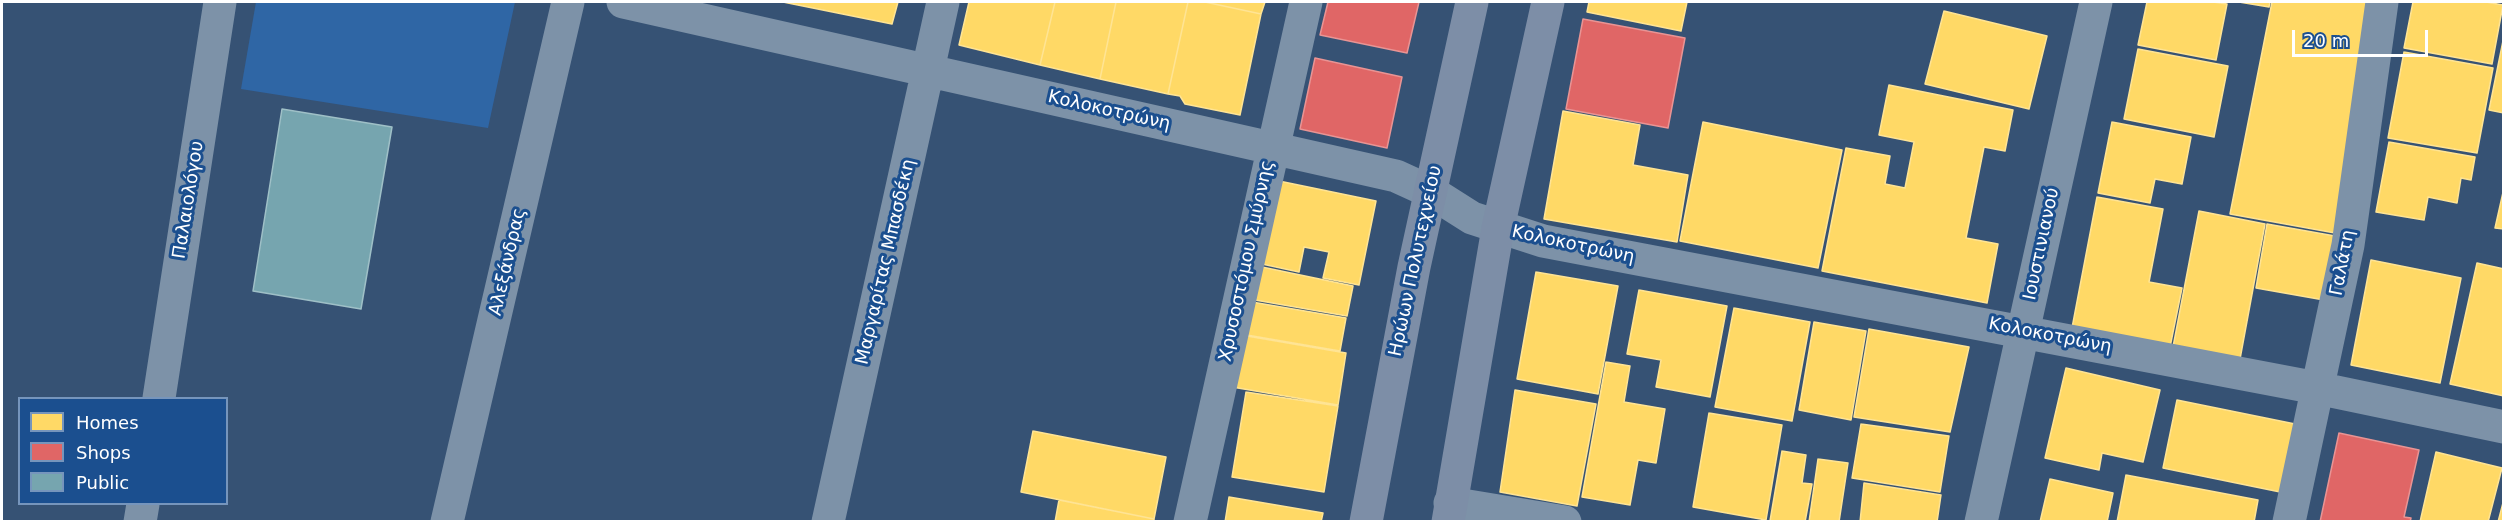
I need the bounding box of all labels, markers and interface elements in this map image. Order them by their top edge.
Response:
scale bar [2295,18,2432,56]
text: 20 m [2303,30,2349,51]
street label: Κολοκοτρώνη [1046,86,1172,136]
street label: Παλαιολόγου [169,140,209,260]
street label: Μαργαρίτας Μπασδέκη [852,157,920,367]
street label: Χρυσοστόμου Σμύρνης [1215,158,1279,364]
street label: Ηρώων Πολυτεχνείου [1385,163,1447,359]
street label: Ιουστινιανού [2020,186,2064,302]
street label: Αλεξάνδρας [485,206,531,318]
street label: Κολοκοτρώνη [1510,221,1636,269]
street label: Γαλάτη [2326,228,2360,298]
street label: Κολοκοτρώνη [1987,313,2113,359]
legend [18,397,228,505]
text: Homes [76,412,139,433]
text: Shops [76,442,131,463]
text: Public [76,472,129,493]

